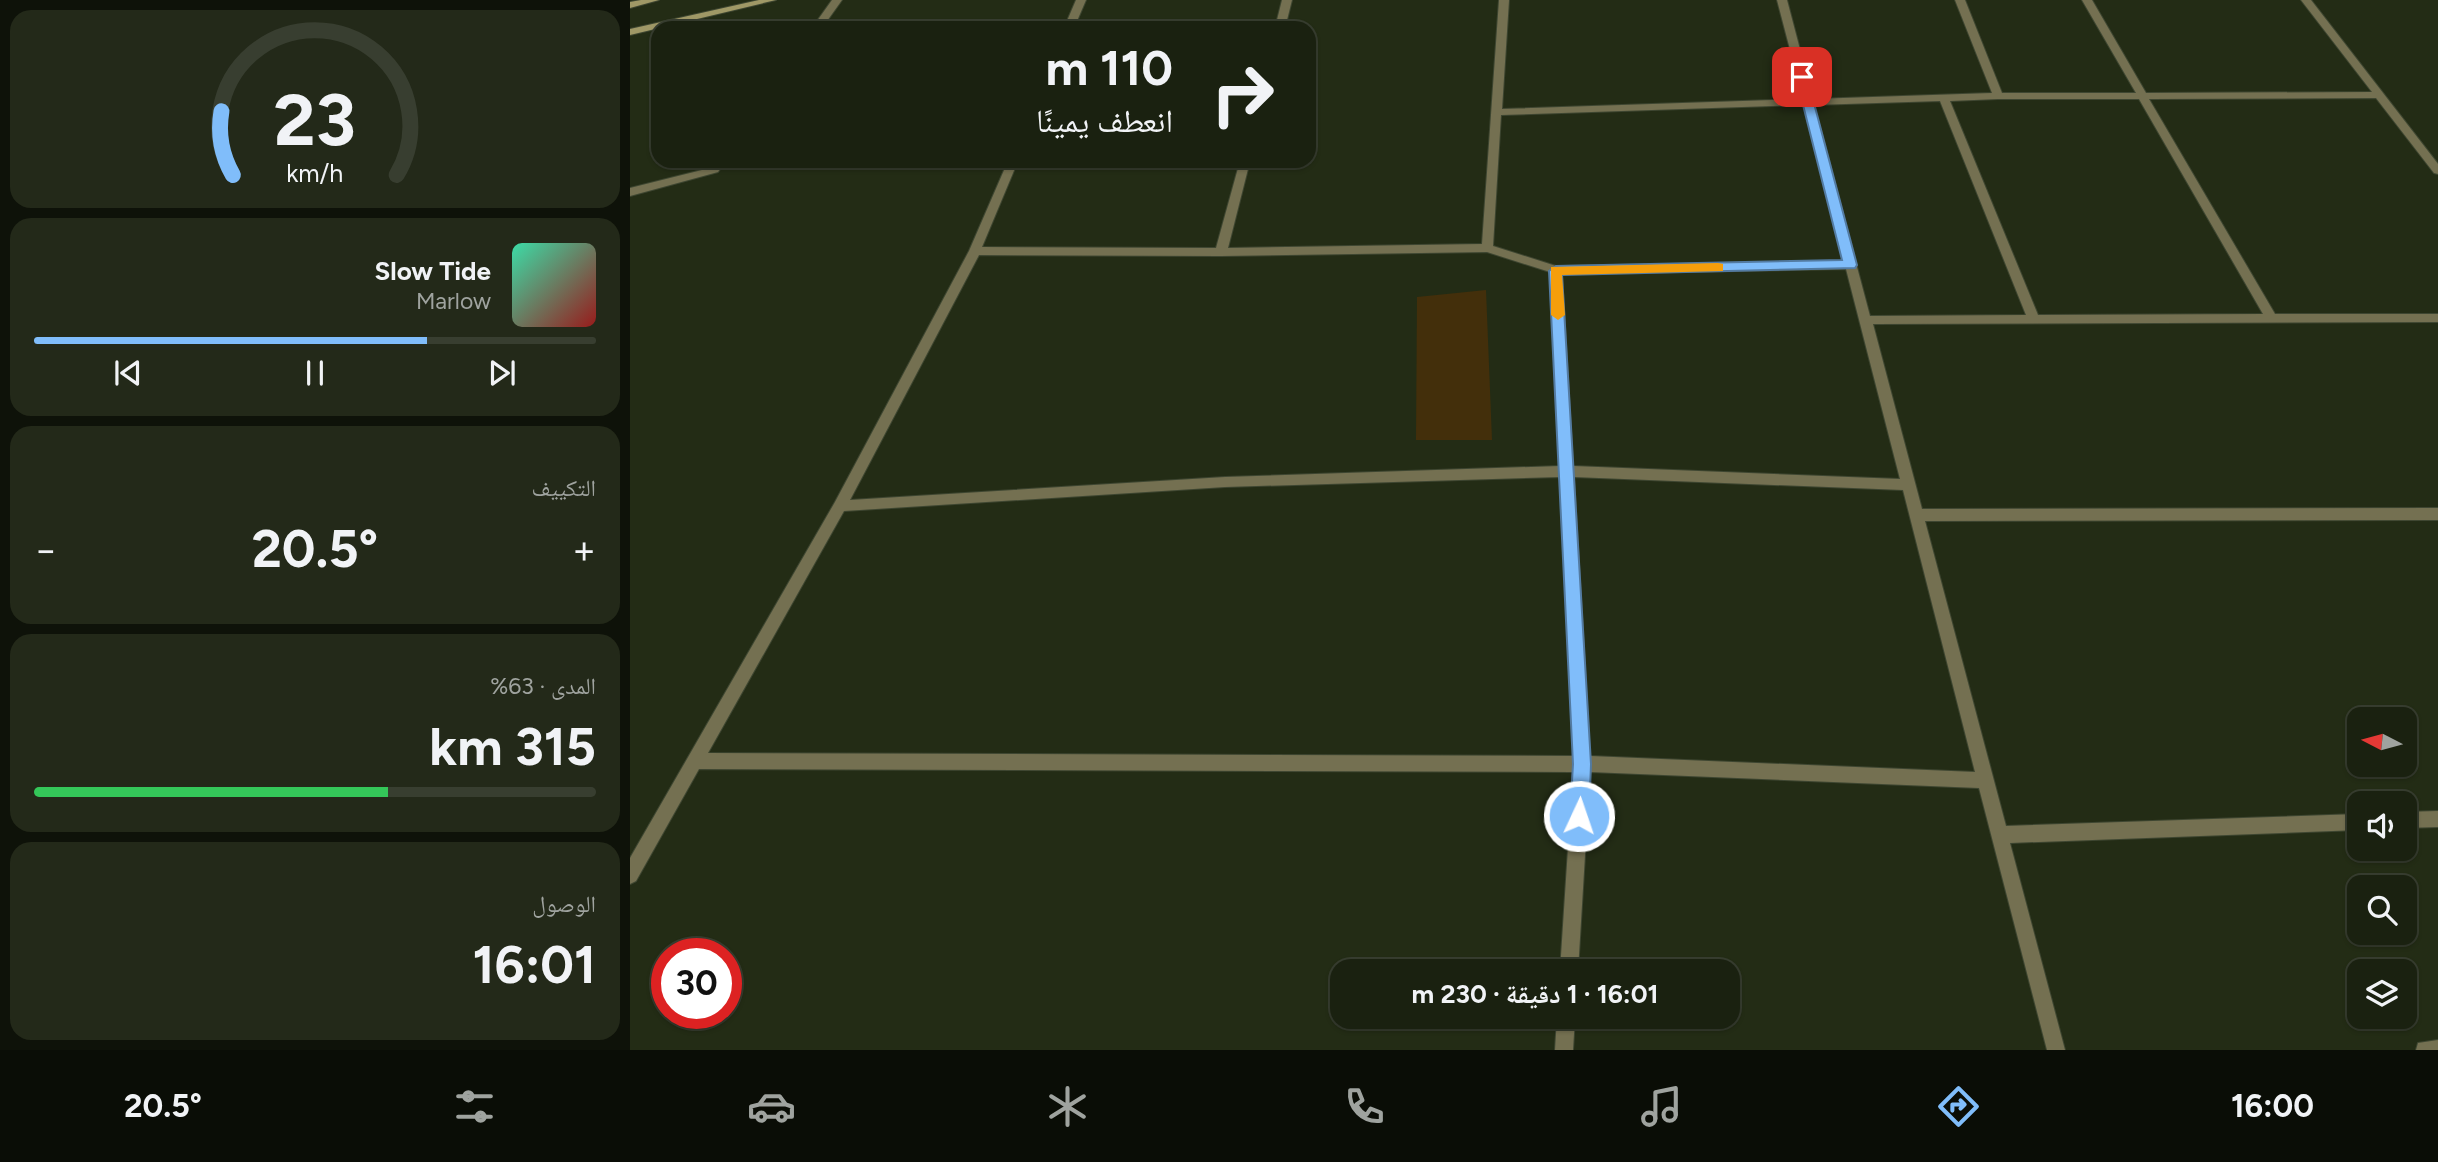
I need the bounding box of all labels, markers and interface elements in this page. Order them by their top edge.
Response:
text: 110 m [1045,38,1173,97]
pin [1772,47,1832,107]
icon: right [1197,49,1288,140]
icon: arrive [1783,58,1821,96]
text: 23 [274,76,356,163]
text: انعطف يمينًا [1036,102,1173,140]
text: km/h [286,158,344,188]
text: Slow Tide [375,255,491,287]
text: Marlow [416,287,491,315]
icon: previous [109,354,147,392]
icon: pause [296,354,334,392]
icon: next [483,354,521,392]
text: التكييف [531,474,596,502]
text: 20.5° [252,518,378,580]
text: − [34,527,58,573]
text: + [572,527,596,573]
text: المدى · 63% [490,672,596,700]
north arrow [2347,707,2417,777]
map controls [2347,707,2417,1029]
text: 315 km [429,716,596,778]
position arrow [1542,779,1616,853]
button: sound [2347,791,2417,861]
button: search [2347,875,2417,945]
text: الوصول [532,890,596,918]
text: 16:01 [473,934,596,996]
speed limit sign: 30 [651,938,742,1029]
button: layers [2347,959,2417,1029]
text: 16:01 · 1 دقيقة · 230 m [1411,978,1659,1010]
icon: filters [450,1082,499,1131]
icon: car [747,1082,796,1131]
icon: climate [1043,1082,1092,1131]
icon: phone [1340,1082,1389,1131]
icon: music [1637,1082,1686,1131]
icon: directions [1934,1082,1983,1131]
text: 20.5° [124,1087,202,1125]
text: 16:00 [2231,1087,2314,1125]

